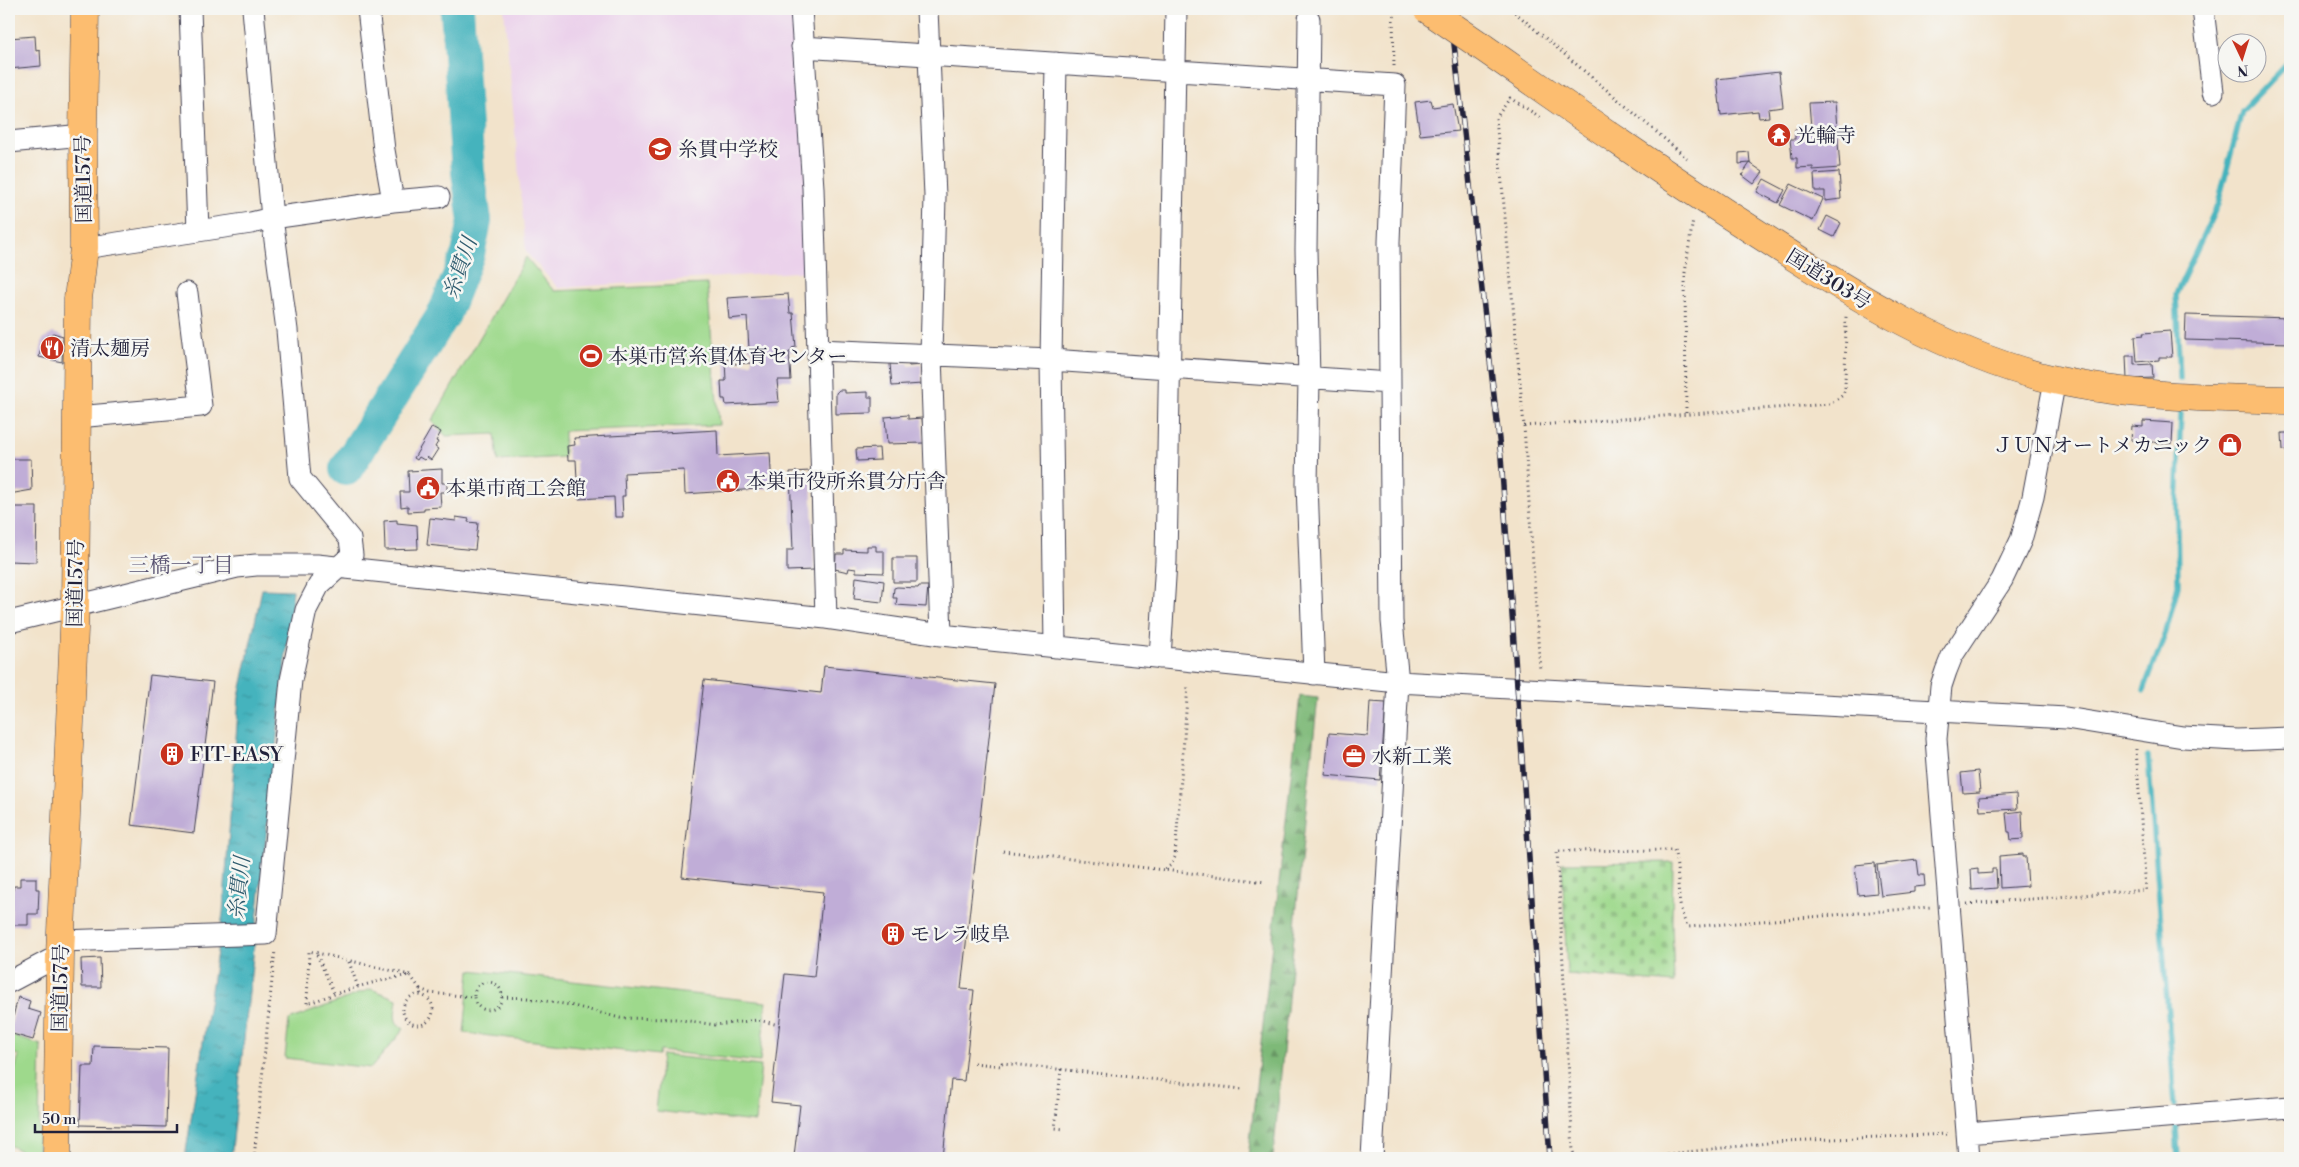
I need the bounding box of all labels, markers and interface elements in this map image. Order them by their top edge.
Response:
north arrow [2216,32,2266,82]
text: N [2237,61,2249,79]
temple icon: 光輪寺 [1766,122,1792,148]
place label: 光輪寺 [1796,124,1856,149]
street label: 国道157号 [71,134,98,224]
school or university icon: 糸貫中学校 [647,136,673,162]
place label: 糸貫中学校 [678,138,778,163]
water label: 糸貫川 [438,232,484,302]
street label: 国道303号 [1781,244,1875,316]
restaurant icon: 清太麺房 [39,335,65,361]
place label: 清太麺房 [70,337,150,362]
sports icon: 本巣市営糸貫体育センター [578,343,604,369]
place label: 本巣市営糸貫体育センター [608,345,847,370]
shop icon: ＪＵＮオートメカニック [2217,432,2243,458]
place label: ＪＵＮオートメカニック [1993,434,2212,459]
public building icon: 本巣市役所糸貫分庁舎 [715,468,741,494]
place label: 本巣市役所糸貫分庁舎 [746,470,946,495]
public building icon: 本巣市商工会館 [415,475,441,501]
place label: 本巣市商工会館 [446,477,586,502]
street label: 国道157号 [63,538,90,628]
district label: 三橋一丁目 [129,553,234,579]
building icon: FIT-EASY [159,741,185,767]
place label: FIT-EASY [190,743,284,768]
office icon: 水新工業 [1341,743,1367,769]
place label: 水新工業 [1372,745,1452,770]
water label: 糸貫川 [224,853,256,921]
building icon: モレラ岐阜 [880,921,906,947]
place label: モレラ岐阜 [910,923,1010,948]
street label: 国道157号 [48,943,75,1033]
scale bar [35,1102,178,1134]
text: 50 m [42,1110,76,1129]

